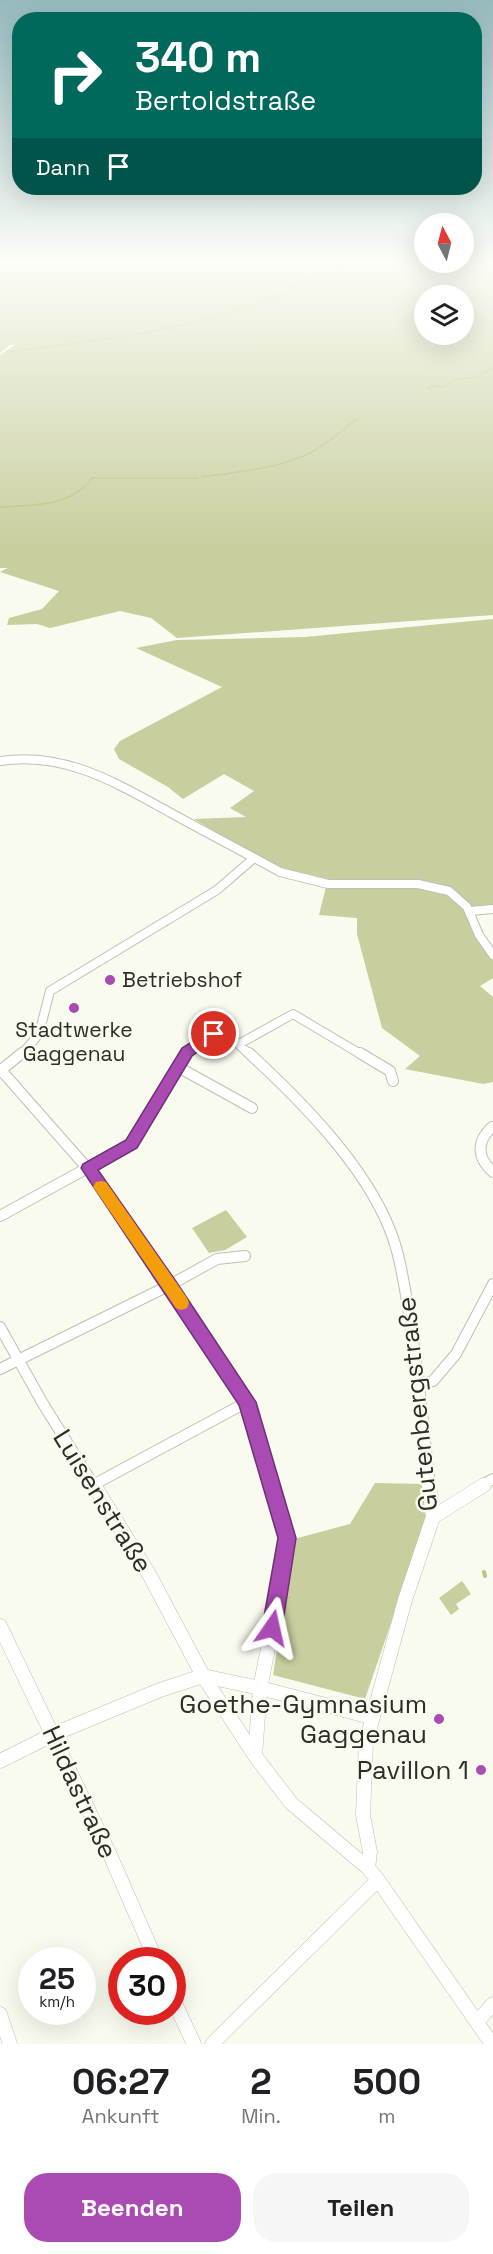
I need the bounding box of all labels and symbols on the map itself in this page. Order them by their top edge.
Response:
north arrow [414,213,474,273]
place label: Betriebshof [122,966,242,993]
marker: Betriebshof [103,973,117,987]
marker: Stadtwerke Gaggenau [67,1001,81,1015]
pin [188,1008,239,1059]
place label: Stadtwerke Gaggenau [15,1016,133,1067]
street label: Gutenbergstraße [389,1295,445,1513]
street label: Luisenstraße [45,1423,161,1579]
position arrow [240,1596,304,1660]
place label: Goethe-Gymnasium Gaggenau [179,1687,427,1751]
marker: Goethe-Gymnasium Gaggenau [432,1712,446,1726]
street label: Hildastraße [34,1720,126,1864]
place label: Pavillon 1 [357,1753,469,1787]
marker: Pavillon 1 [474,1763,488,1777]
speed limit sign: 30 [108,1947,186,2025]

